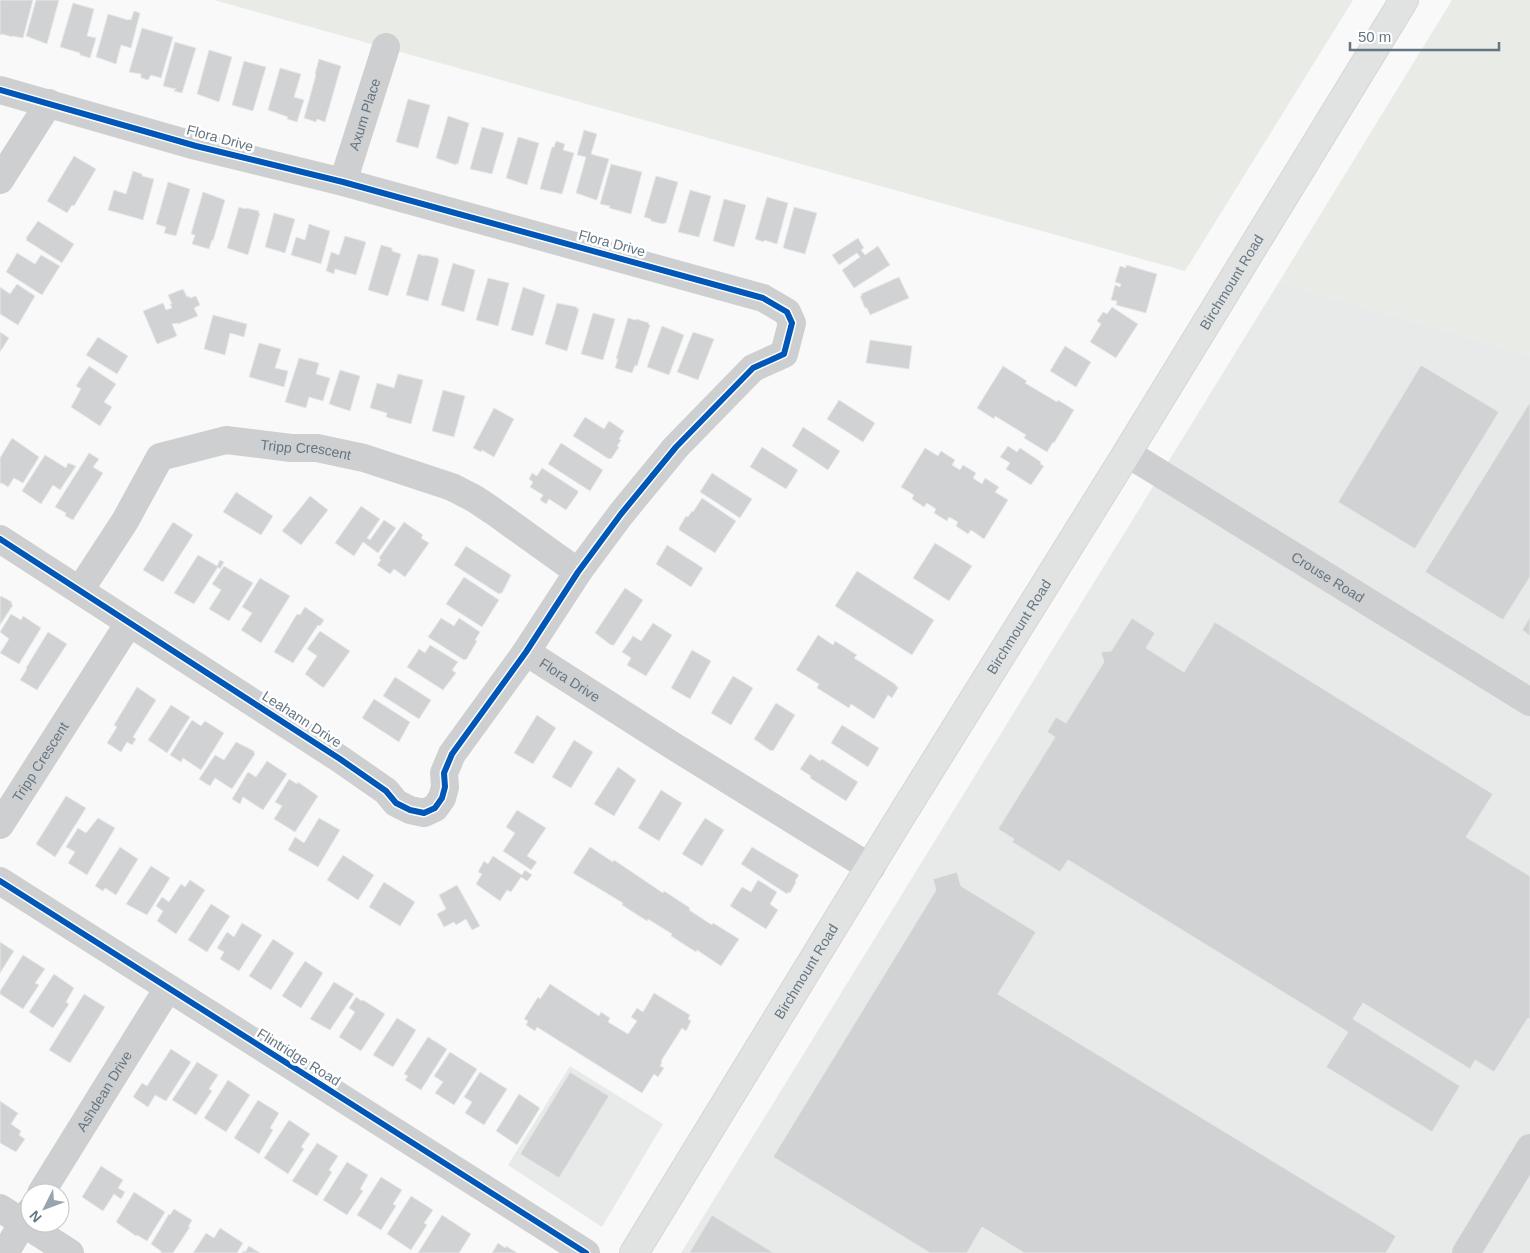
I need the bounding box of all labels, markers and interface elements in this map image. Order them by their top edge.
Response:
scale bar [1350,20,1499,52]
text: 50 m [1358,28,1391,45]
street label: Axum Place [346,76,384,152]
street label: Flora Drive [185,121,255,155]
street label: Flora Drive [577,226,647,260]
street label: Birchmount Road [1196,232,1267,332]
street label: Tripp Crescent [260,436,353,463]
street label: Crouse Road [1288,549,1367,606]
street label: Birchmount Road [983,577,1054,677]
street label: Flora Drive [537,655,603,705]
street label: Leahann Drive [259,687,345,751]
street label: Tripp Crescent [9,719,72,805]
street label: Birchmount Road [771,921,841,1022]
street label: Flintridge Road [255,1025,343,1089]
street label: Ashdean Drive [73,1048,135,1134]
north arrow [20,1183,70,1233]
text: N [26,1208,45,1226]

